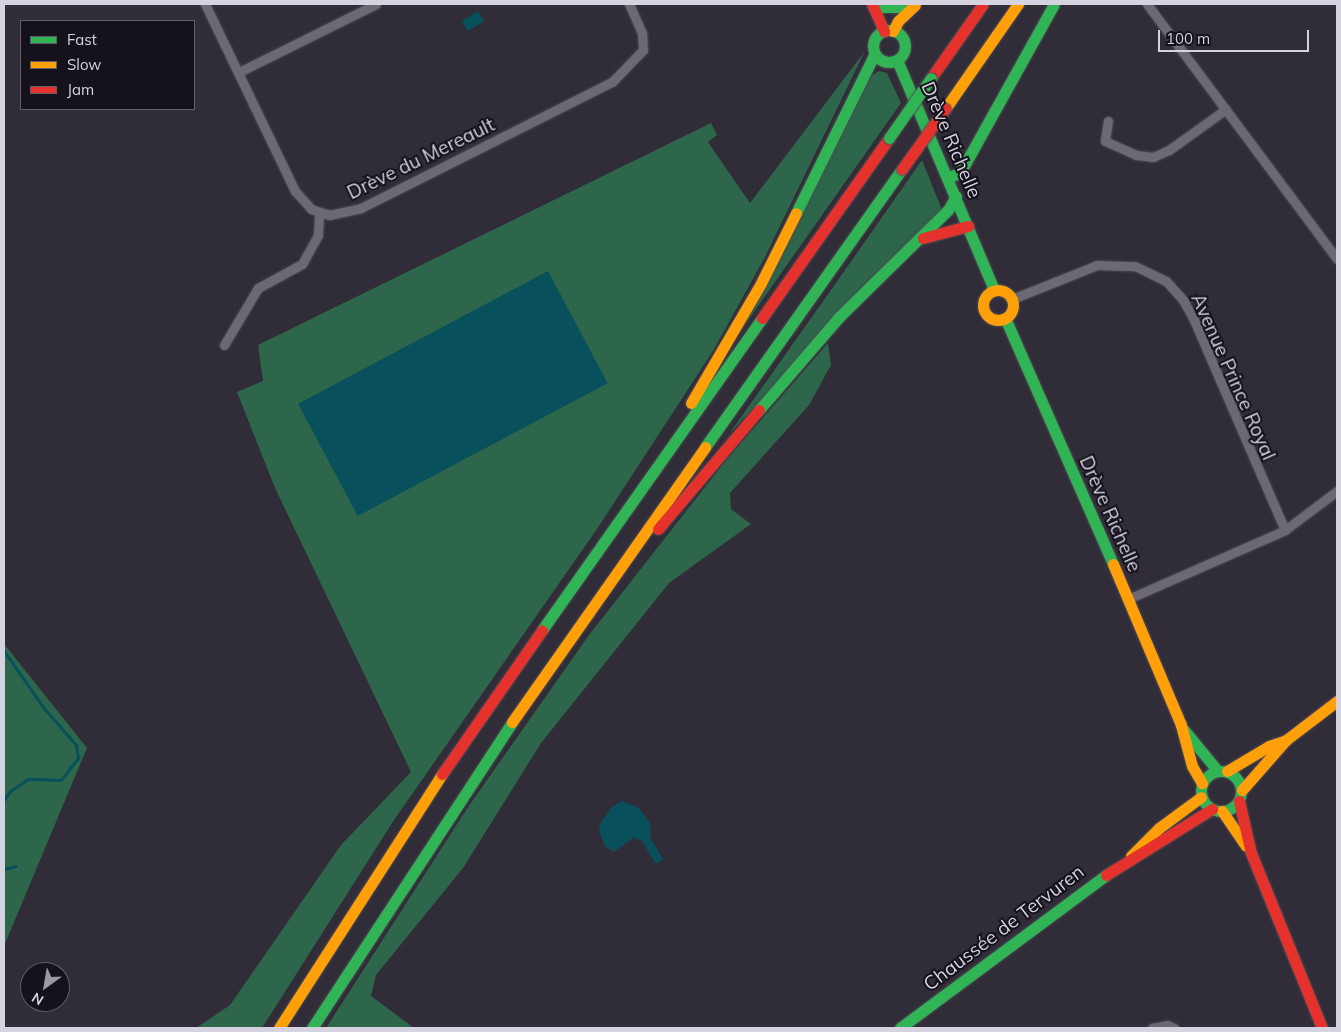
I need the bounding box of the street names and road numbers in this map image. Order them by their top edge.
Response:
street label: Drève Richelle [916,78,986,202]
street label: Drève du Mereault [344,113,498,205]
street label: Avenue Prince Royal [1186,290,1280,464]
street label: Drève Richelle [1074,453,1146,575]
street label: Chaussée de Tervuren [919,860,1089,996]

